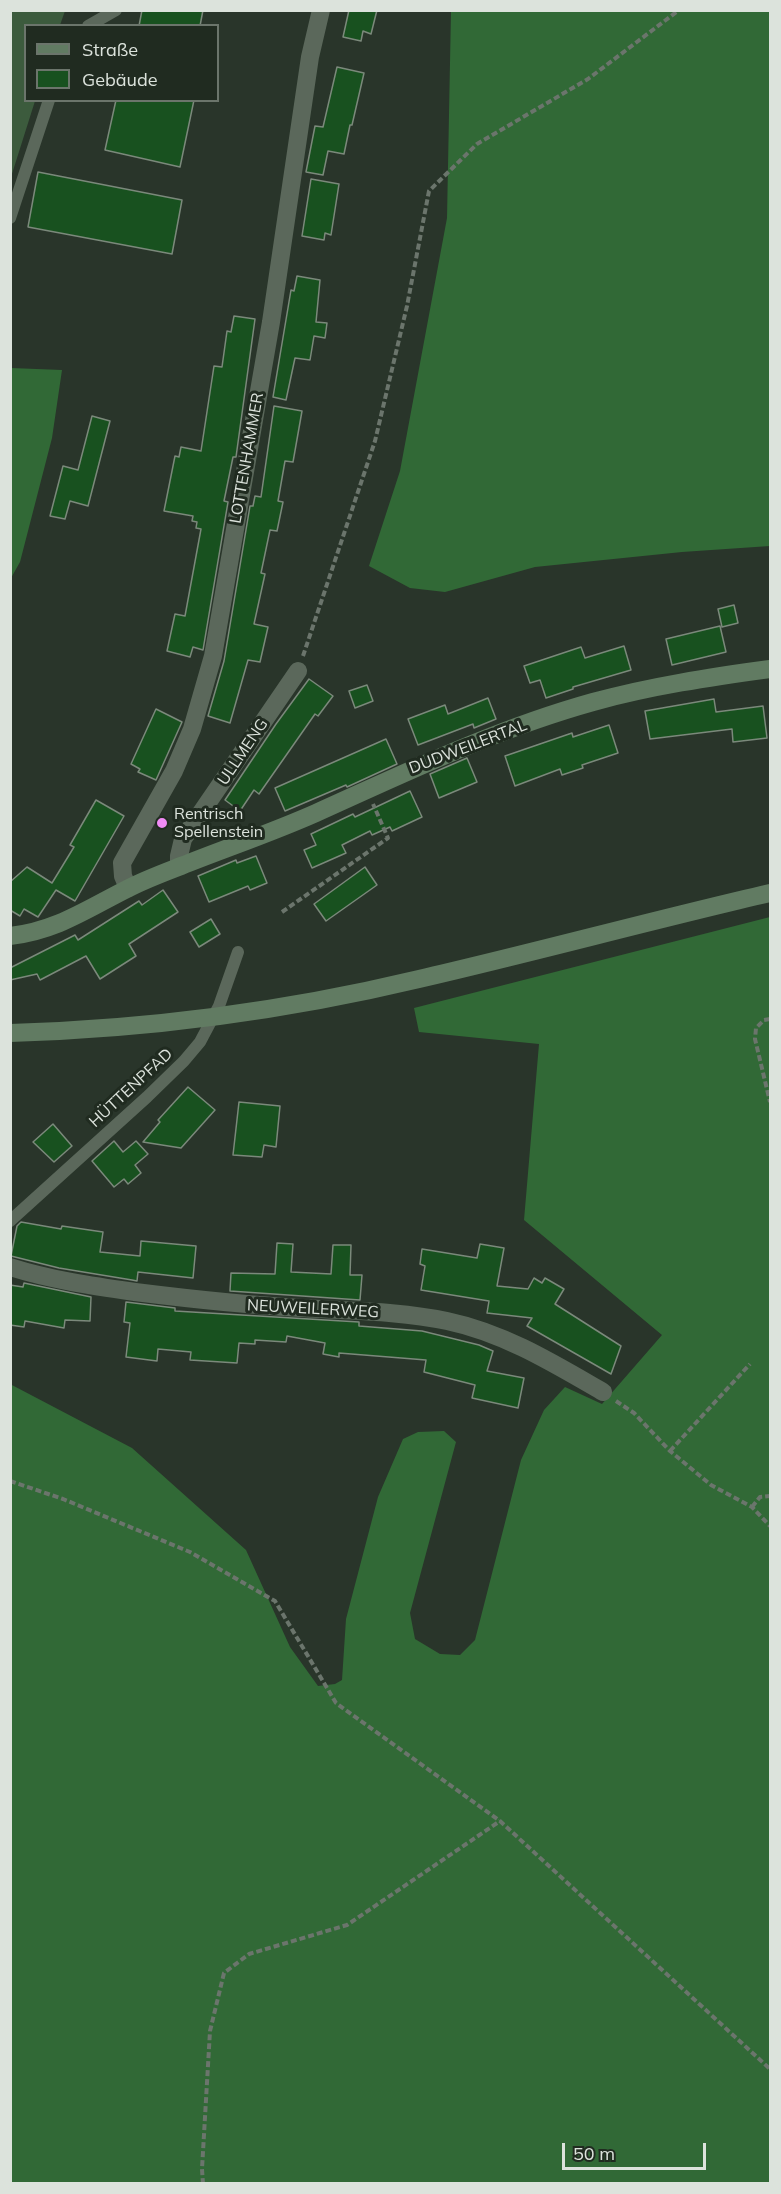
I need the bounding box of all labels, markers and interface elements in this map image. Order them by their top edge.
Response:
legend [24,24,219,102]
text: Straße [82,38,138,61]
text: Gebäude [82,68,158,91]
street label: LOTTENHAMMER [226,391,268,525]
street label: ULLMENG [214,715,272,789]
street label: DUDWEILERTAL [406,716,530,778]
place label: Rentrisch Spellenstein [174,804,263,842]
marker: Rentrisch Spellenstein [155,816,169,830]
street label: HÜTTENPFAD [85,1044,177,1132]
street label: NEUWEILERWEG [246,1296,380,1322]
scale bar [565,2131,709,2169]
text: 50 m [573,2142,615,2165]

